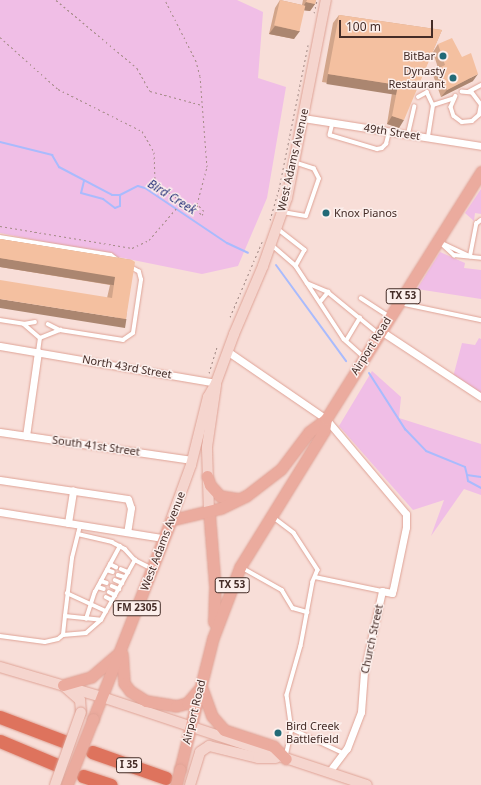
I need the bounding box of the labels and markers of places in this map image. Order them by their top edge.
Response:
place label: BitBar [403,49,435,63]
marker: BitBar [438,51,448,61]
place label: Dynasty Restaurant [388,65,445,91]
marker: Dynasty Restaurant [448,73,458,83]
place label: Knox Pianos [334,206,397,220]
marker: Knox Pianos [321,208,331,218]
place label: Bird Creek Battlefield [286,720,339,746]
marker: Bird Creek Battlefield [273,728,283,738]

